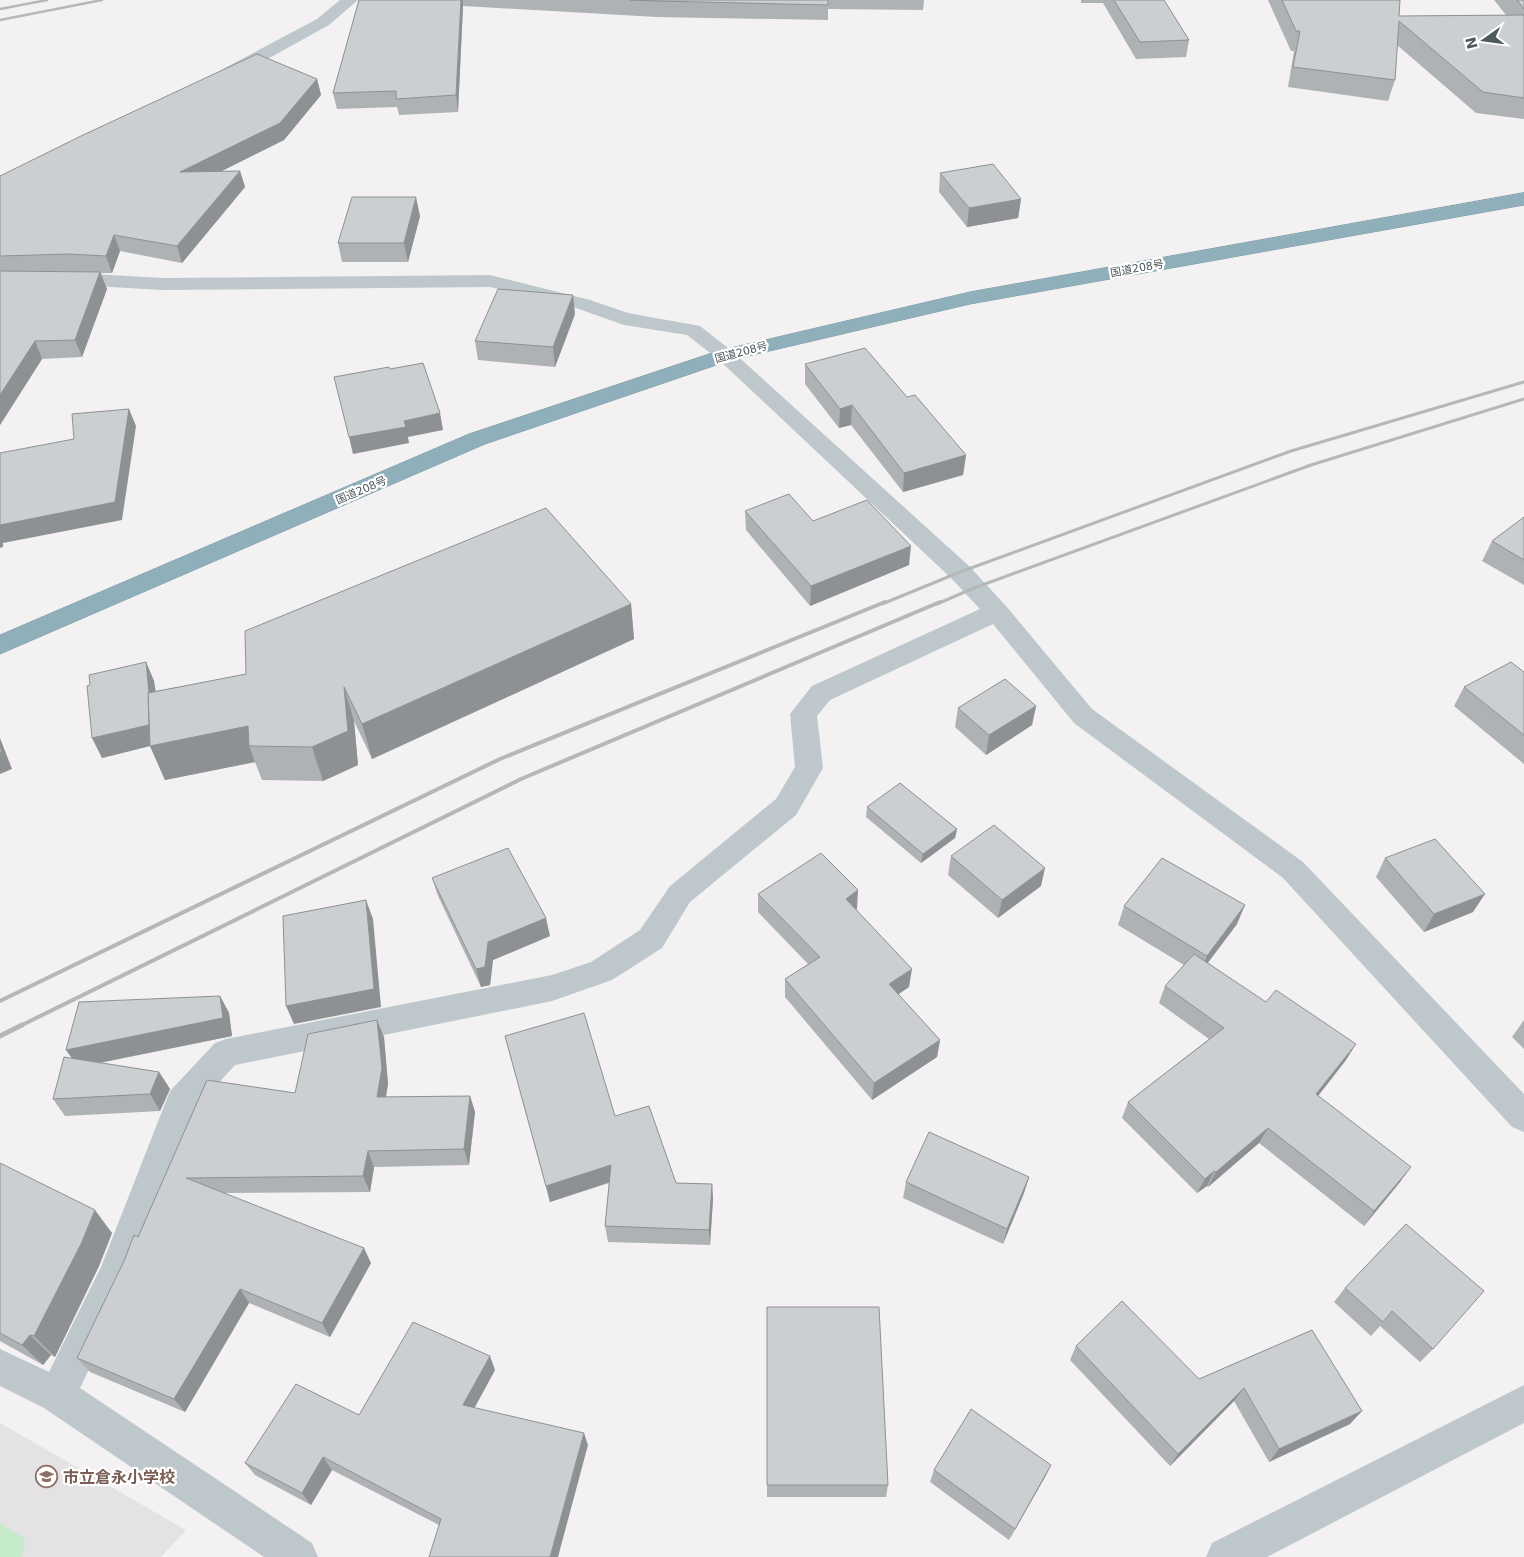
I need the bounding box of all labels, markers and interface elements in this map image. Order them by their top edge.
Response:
north arrow [1459,15,1509,65]
text: N [1462,36,1481,51]
street label: 国道208号 [1109,257,1165,280]
street label: 国道208号 [713,339,769,366]
street label: 国道208号 [334,474,389,507]
school or university icon: 市立倉永小学校 [35,1465,59,1489]
place label: 市立倉永小学校 [63,1468,175,1487]

